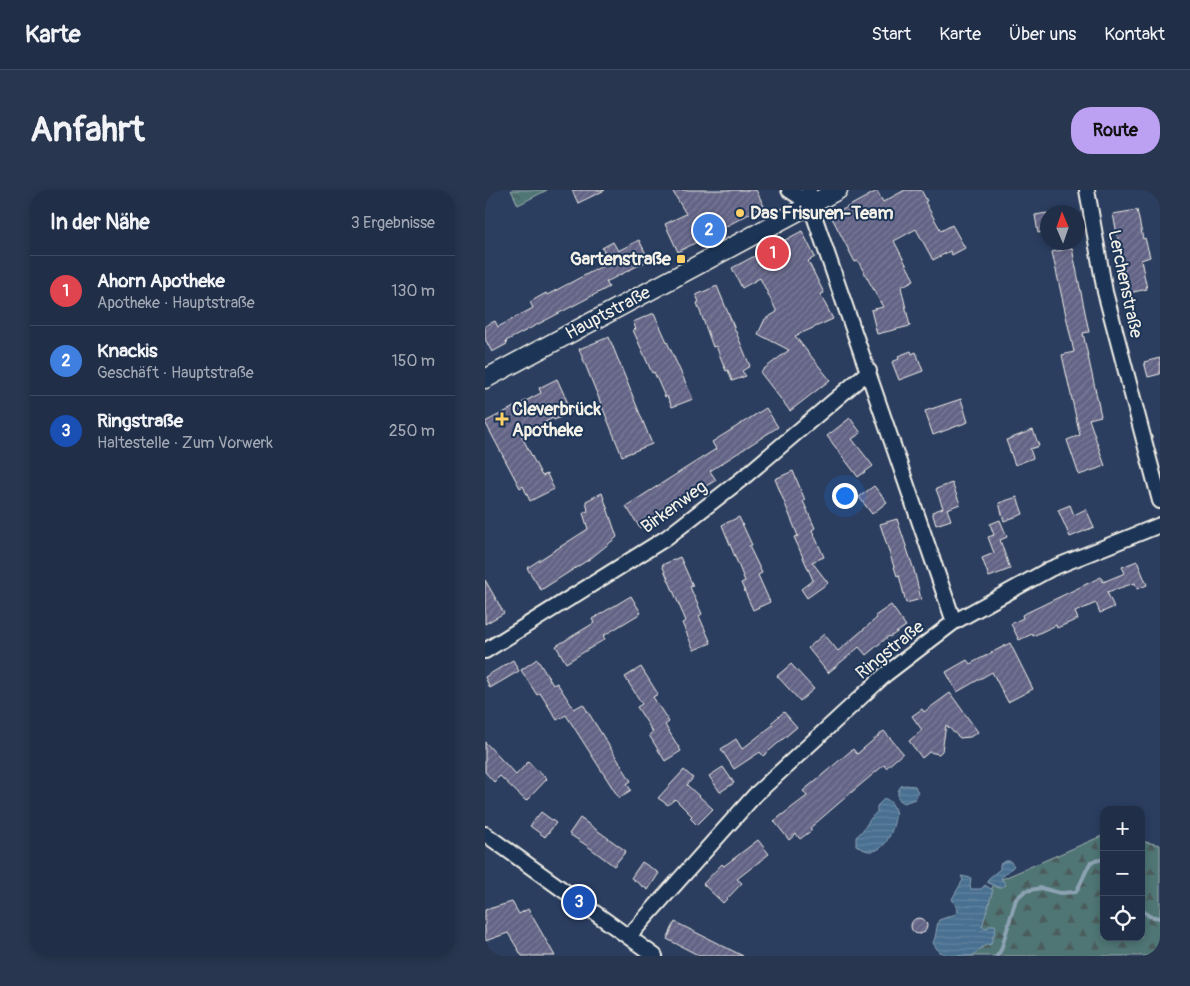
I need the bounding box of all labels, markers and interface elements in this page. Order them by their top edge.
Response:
text: Karte [25,20,81,49]
text: Start [871,23,911,46]
text: Karte [939,23,981,46]
text: Über uns [1009,23,1076,46]
text: Kontakt [1104,23,1165,46]
button: Route [1071,107,1160,154]
text: Anfahrt [30,108,145,152]
place label: Das Frisuren-Team [750,202,893,225]
north arrow [1040,205,1085,250]
marker: Das Frisuren-Team [734,207,746,219]
text: In der Nähe [50,209,150,236]
pin: 2 [693,211,725,249]
text: 3 Ergebnisse [351,213,435,233]
street label: Lerchenstraße [1102,228,1148,340]
pin: 1 [757,234,789,272]
place label: Gartenstraße [570,248,672,271]
marker: Gartenstraße [675,253,687,265]
text: Ahorn Apotheke [97,269,225,293]
text: 1 [63,281,69,301]
text: 130 m [391,281,435,301]
street label: Hauptstraße [562,281,655,345]
text: Apotheke · Hauptstraße [97,293,255,313]
text: Knackis [97,339,158,363]
text: 2 [62,351,70,371]
text: 150 m [391,351,435,371]
text: Geschäft · Hauptstraße [97,363,254,383]
place label: Cleverbrück Apotheke [512,398,601,442]
text: Ringstraße [97,409,183,433]
marker: Cleverbrück Apotheke [496,413,508,425]
text: 3 [62,421,70,441]
text: 250 m [389,421,435,441]
text: Haltestelle · Zum Vorwerk [97,433,273,453]
street label: Birkenweg [636,475,712,539]
your location [832,483,858,509]
street label: Ringstraße [851,615,929,685]
map controls [1100,806,1145,941]
button: + [1100,806,1145,851]
button: − [1100,851,1145,896]
pin: 3 [563,883,595,921]
button: locate [1100,896,1145,941]

